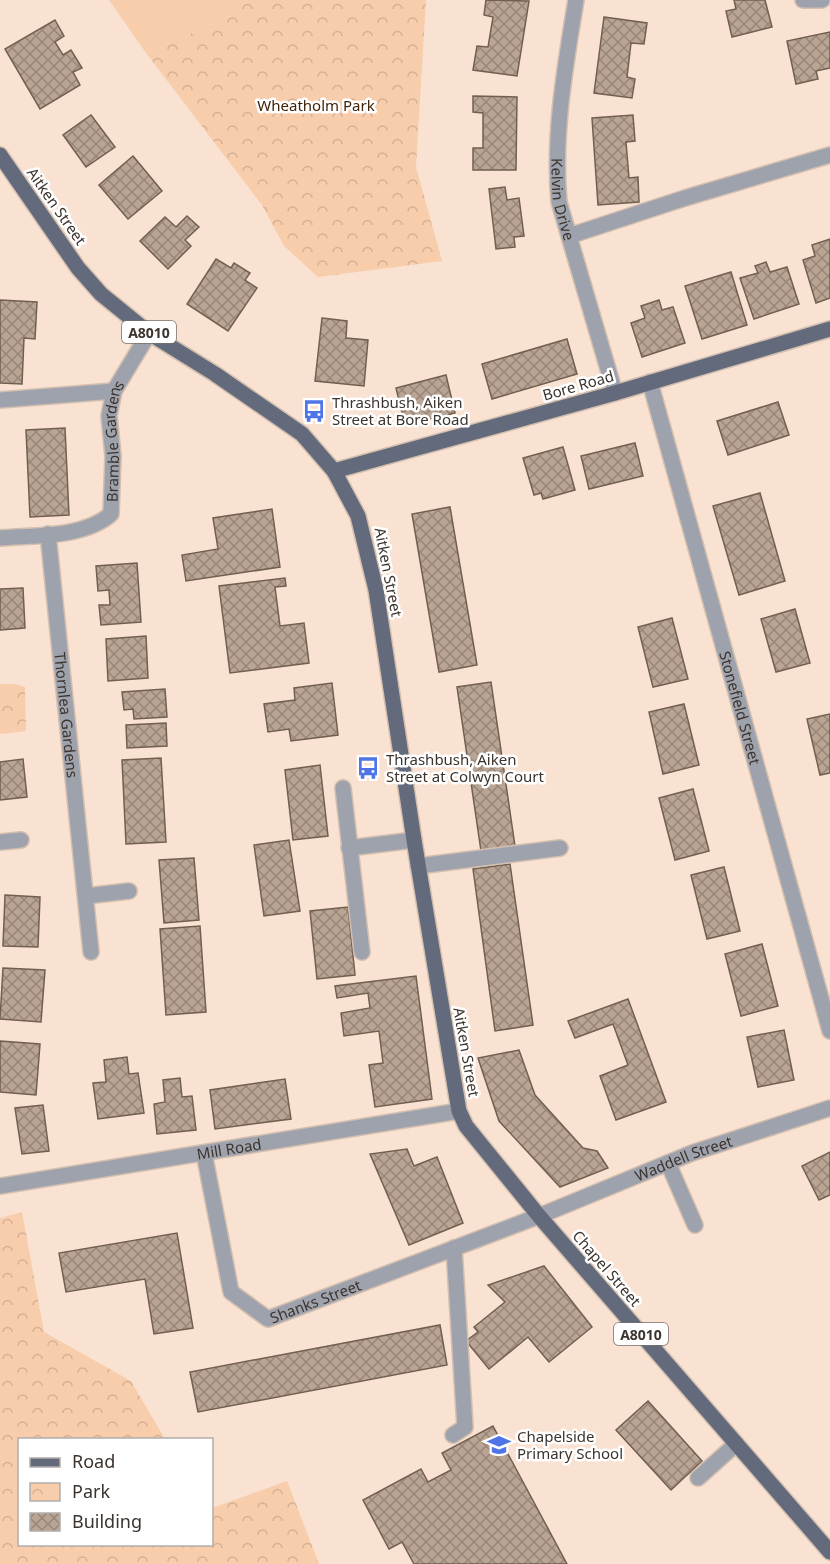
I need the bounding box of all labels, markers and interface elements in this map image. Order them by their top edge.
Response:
park label: Wheatholm Park [257,95,375,115]
street label: Kelvin Drive [547,158,580,243]
street label: Aitken Street [23,163,91,249]
road number: A8010 [122,321,176,343]
street label: Bore Road [540,365,616,405]
street label: Bramble Gardens [99,376,128,502]
place label: Thrashbush, Aiken Street at Bore Road [332,392,469,429]
bus stop icon: Thrashbush, Aiken Street at Bore Road [301,398,327,424]
street label: Aitken Street [371,526,408,619]
street label: Stonefield Street [715,649,766,767]
street label: Thornlea Gardens [50,651,83,779]
place label: Thrashbush, Aiken Street at Colwyn Court [386,749,545,786]
bus stop icon: Thrashbush, Aiken Street at Colwyn Court [355,755,381,781]
street label: Aitken Street [449,1006,485,1099]
street label: Waddell Street [632,1130,735,1186]
street label: Mill Road [195,1133,263,1164]
street label: Chapel Street [568,1226,646,1311]
street label: Shanks Street [267,1274,364,1327]
road number: A8010 [614,1323,668,1345]
place label: Chapelside Primary School [517,1426,623,1463]
school or university icon: Chapelside Primary School [486,1432,512,1458]
legend [18,1438,213,1546]
text: Road [72,1449,115,1473]
text: Park [72,1479,110,1503]
text: Building [72,1509,142,1533]

